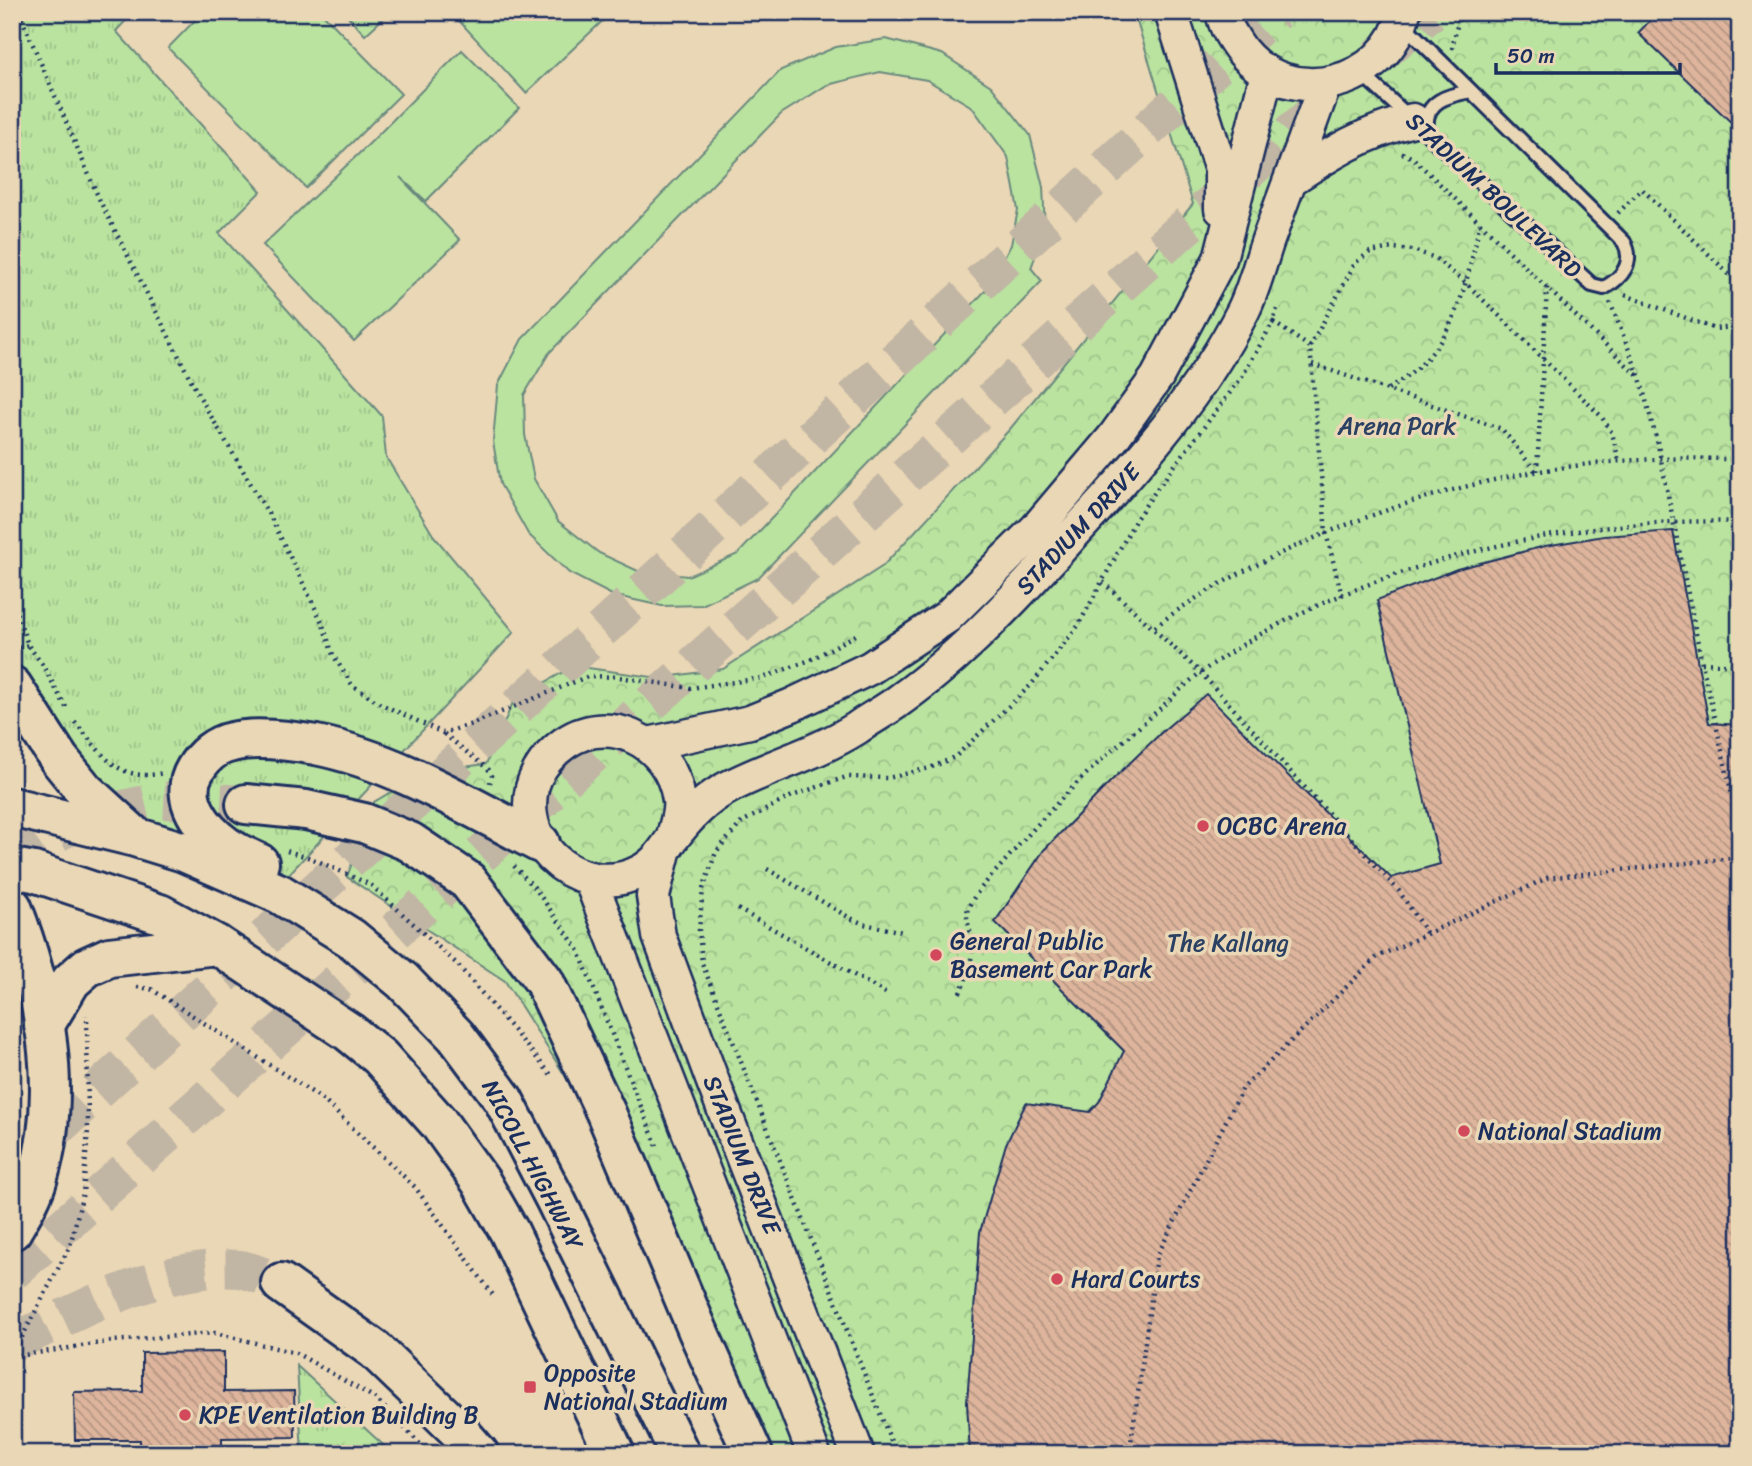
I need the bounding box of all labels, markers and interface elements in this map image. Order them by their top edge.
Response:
scale bar [1496,32,1680,76]
text: 50 m [1507,37,1555,75]
street label: STADIUM BOULEVARD [1396,101,1592,289]
park label: Arena Park [1337,405,1456,447]
street label: STADIUM DRIVE [1005,452,1152,605]
place label: OCBC Arena [1217,805,1347,847]
marker: OCBC Arena [1195,818,1211,834]
place label: General Public Basement Car Park [950,920,1152,990]
park label: The Kallang [1167,922,1289,964]
marker: General Public Basement Car Park [928,947,944,963]
street label: STADIUM DRIVE [691,1069,794,1243]
street label: NICOLL HIGHWAY [470,1072,596,1259]
place label: National Stadium [1478,1110,1662,1152]
marker: National Stadium [1456,1123,1472,1139]
place label: Hard Courts [1071,1258,1200,1300]
marker: Hard Courts [1049,1271,1065,1287]
place label: Opposite National Stadium [544,1352,728,1422]
marker: Opposite National Stadium [522,1379,538,1395]
place label: KPE Ventilation Building B [199,1394,478,1436]
marker: KPE Ventilation Building B [177,1407,193,1423]

